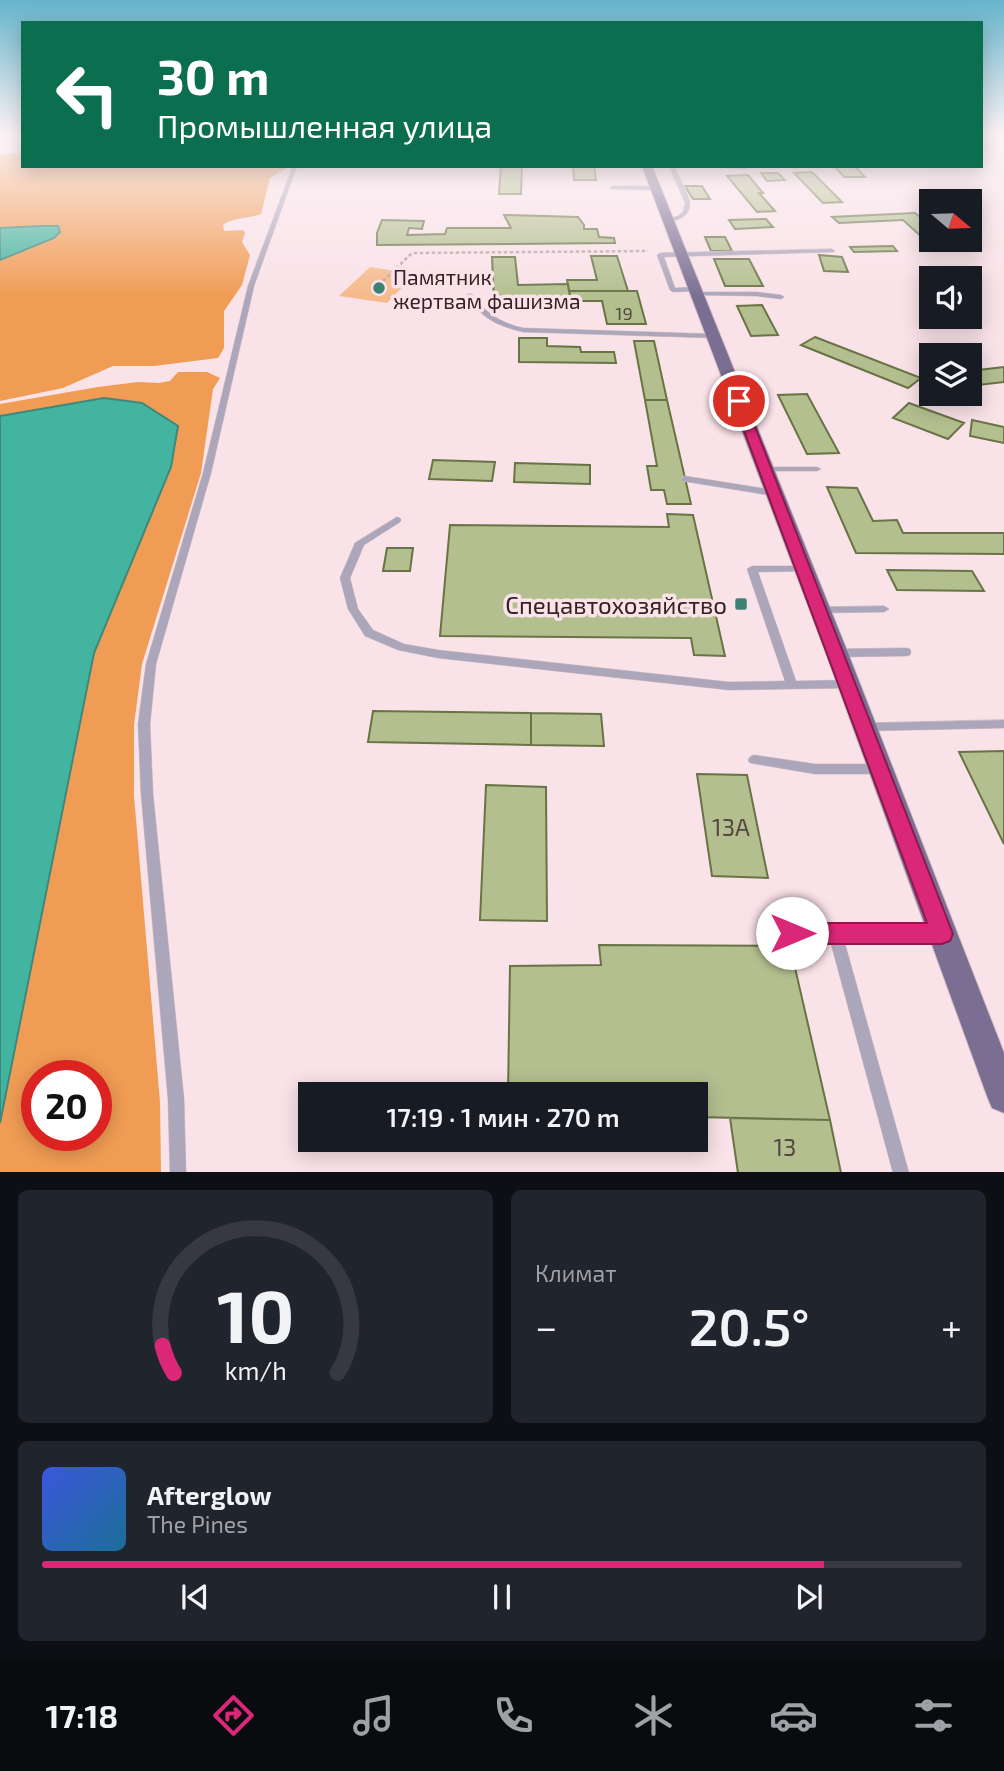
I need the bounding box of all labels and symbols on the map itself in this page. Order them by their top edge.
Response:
north arrow [919,189,982,252]
place label: Памятник жертвам фашизма [393,264,581,313]
marker: Памятник жертвам фашизма [371,280,387,296]
house number: 19 [615,302,633,324]
pin [709,371,769,431]
place label: Спецавтохозяйство [505,590,727,619]
marker: Спецавтохозяйство [733,596,749,612]
house number: 13А [712,812,750,841]
position arrow [755,896,829,970]
speed limit sign: 20 [21,1060,112,1151]
house number: 13 [774,1132,796,1161]

